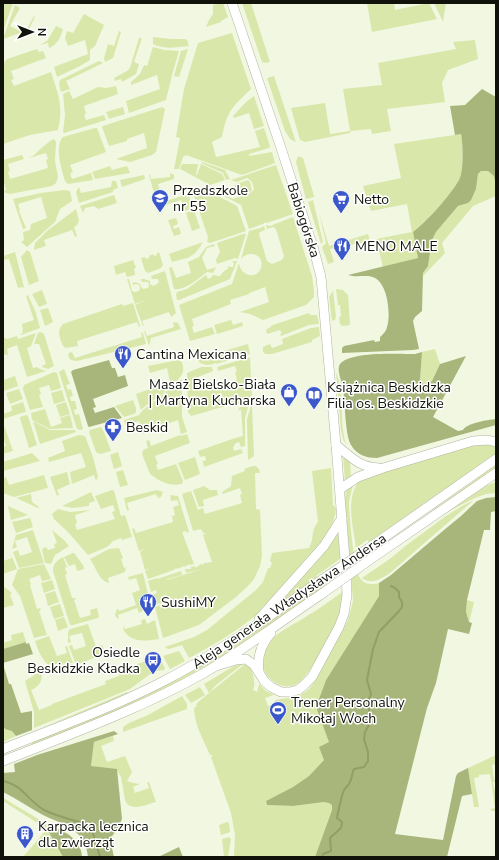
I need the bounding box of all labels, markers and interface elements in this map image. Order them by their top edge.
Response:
north arrow [12,12,52,52]
text: N [34,28,49,36]
street label: Babiogórska [282,180,325,260]
place label: Przedszkole nr 55 [173,181,248,216]
school or university icon: Przedszkole nr 55 [150,188,170,213]
supermarket icon: Netto [331,189,351,214]
place label: Netto [354,190,389,209]
restaurant icon: MENO MALE [332,236,352,261]
place label: MENO MALE [355,237,438,256]
restaurant icon: Cantina Mexicana [113,344,133,369]
place label: Cantina Mexicana [136,345,247,364]
place label: Masaż Bielsko-Biała | Martyna Kucharska [148,375,276,410]
place label: Książnica Beskidzka Filia os. Beskidzkie [327,378,451,413]
shop icon: Masaż Bielsko-Biała | Martyna Kucharska [279,382,299,407]
library icon: Książnica Beskidzka Filia os. Beskidzkie [304,385,324,410]
pharmacy icon: Beskid [103,417,123,442]
place label: Beskid [126,418,168,437]
street label: Aleja generała Władysława Andersa [188,529,390,674]
restaurant icon: SushiMY [138,592,158,617]
place label: SushiMY [161,593,216,612]
place label: Osiedle Beskidzkie Kładka [27,643,140,678]
bus stop icon: Osiedle Beskidzkie Kładka [143,650,163,675]
place label: Trener Personalny Mikołaj Woch [291,693,406,728]
sports icon: Trener Personalny Mikołaj Woch [268,700,288,725]
place label: Karpacka lecznica dla zwierząt [38,817,149,852]
building icon: Karpacka lecznica dla zwierząt [15,824,35,849]

